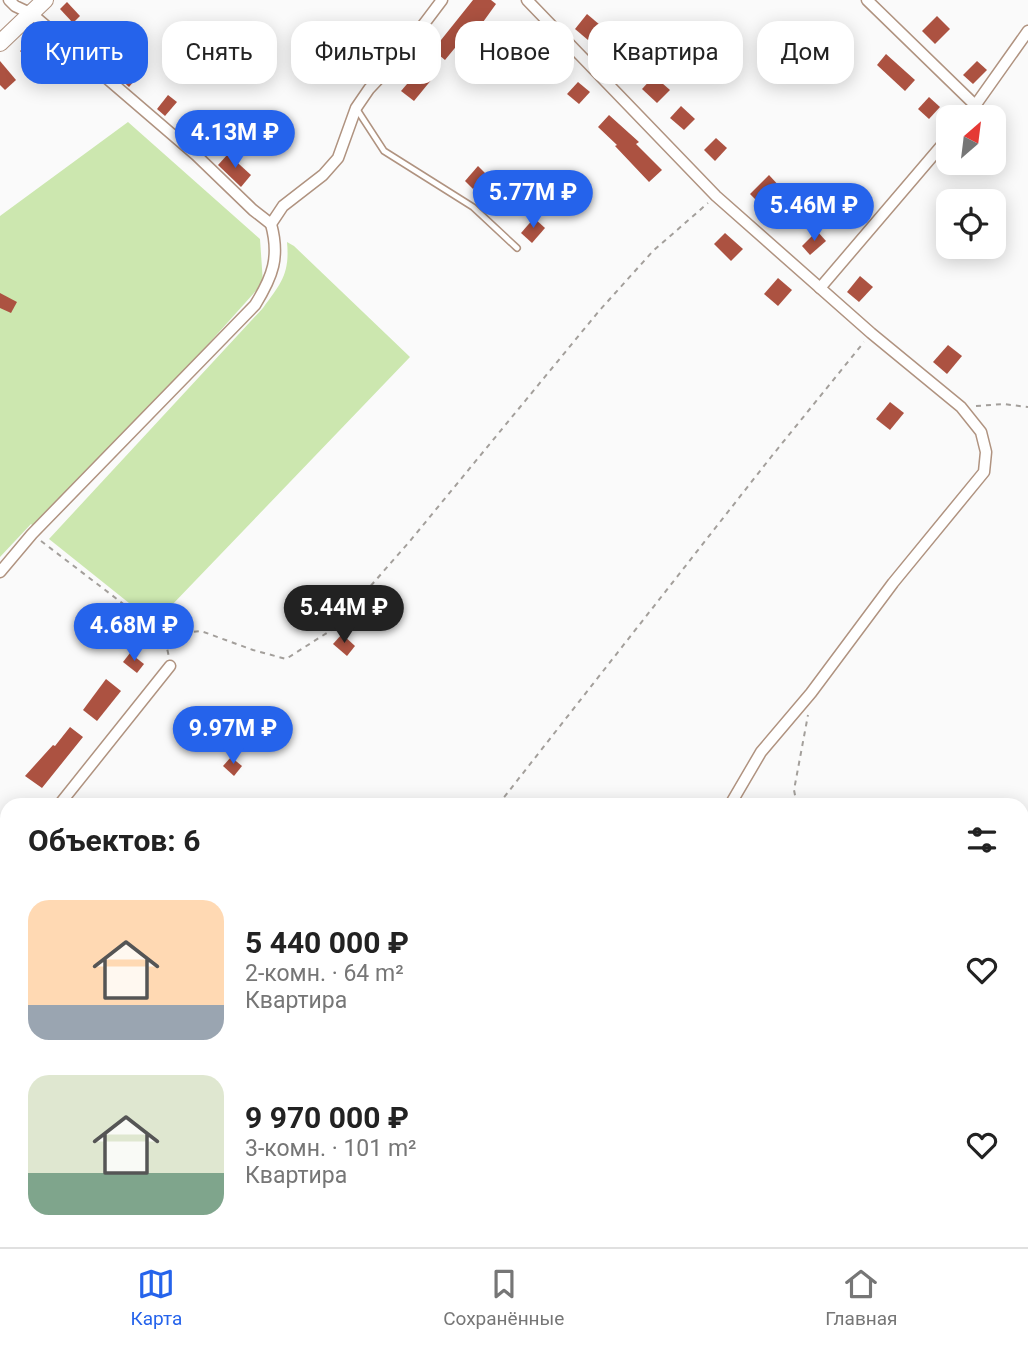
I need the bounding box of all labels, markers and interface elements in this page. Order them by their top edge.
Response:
chip: Купить [21,21,148,84]
chip: Снять [162,21,277,84]
chip: Фильтры [291,21,441,84]
chip: Новое [455,21,574,84]
chip: Квартира [588,21,743,84]
chip: Дом [757,21,854,84]
north arrow [936,105,1006,175]
map controls [936,105,1006,259]
pin: 4.13M ₽ [170,110,300,170]
text: 4.13M ₽ [191,119,279,146]
pin: 5.77M ₽ [468,170,598,230]
text: 5.77M ₽ [489,179,577,206]
pin: 5.46M ₽ [749,184,879,243]
button: locate [936,189,1006,259]
text: 5.46M ₽ [770,192,858,219]
pin: 5.44M ₽ [279,586,409,645]
text: 5.44M ₽ [300,594,388,621]
pin: 4.68M ₽ [69,604,199,663]
text: 4.68M ₽ [90,612,178,639]
pin: 9.97M ₽ [168,706,298,766]
text: 9.97M ₽ [189,715,277,742]
icon: filters [963,821,1001,859]
text: Объектов: 6 [28,823,200,858]
text: 5 440 000 ₽ [245,925,409,960]
icon: home [84,928,168,1012]
icon: heart [963,951,1001,989]
text: 2-комн. · 64 m² [245,960,404,987]
text: Квартира [245,987,347,1014]
text: 9 970 000 ₽ [245,1100,409,1135]
icon: home [84,1103,168,1187]
icon: heart [963,1126,1001,1164]
text: 3-комн. · 101 m² [245,1135,417,1162]
text: Квартира [245,1162,347,1189]
tab: Карта [130,1265,182,1330]
tab: Сохранённые [443,1265,564,1330]
tab: Главная [825,1265,898,1330]

